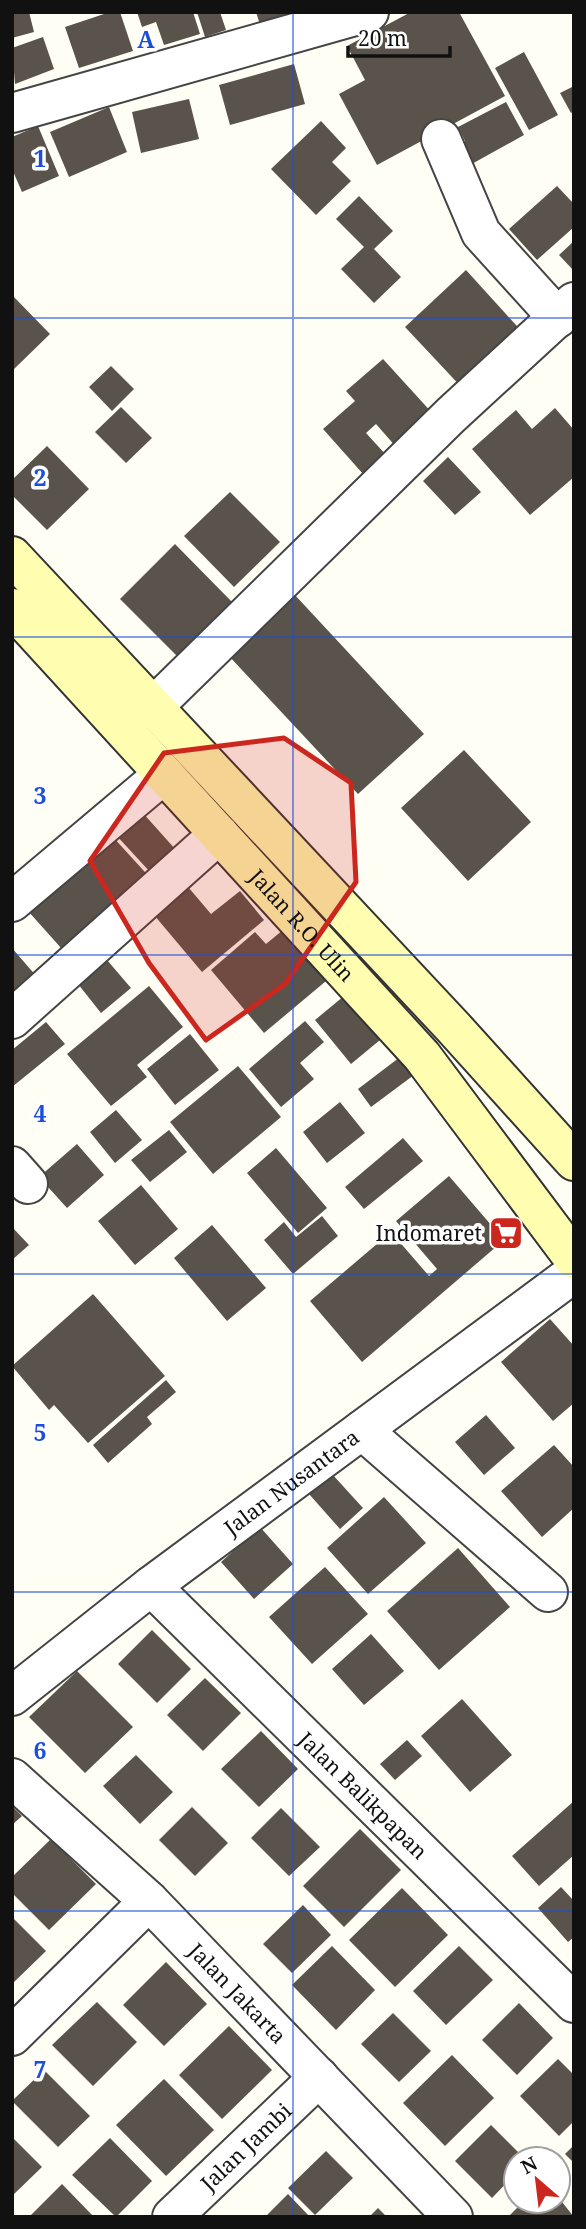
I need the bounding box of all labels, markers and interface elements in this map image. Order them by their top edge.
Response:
scale bar [348,14,449,58]
text: A [137,23,155,55]
text: 20 m [358,24,407,52]
text: 1 [34,142,47,174]
text: 2 [34,461,47,493]
text: 3 [34,779,47,811]
street label: Jalan R.O. Ulin [243,862,361,987]
text: 4 [34,1097,47,1129]
supermarket icon: Indomaret [487,1214,525,1252]
place label: Indomaret [376,1219,482,1247]
text: 5 [34,1416,47,1448]
street label: Jalan Nusantara [217,1423,365,1542]
street label: Jalan Balikpapan [292,1725,434,1865]
text: 6 [34,1734,47,1766]
street label: Jalan Jakarta [182,1936,293,2049]
text: 7 [34,2053,47,2085]
street label: Jalan Jambi [194,2097,298,2197]
north arrow [502,2145,572,2215]
text: N [516,2150,542,2180]

